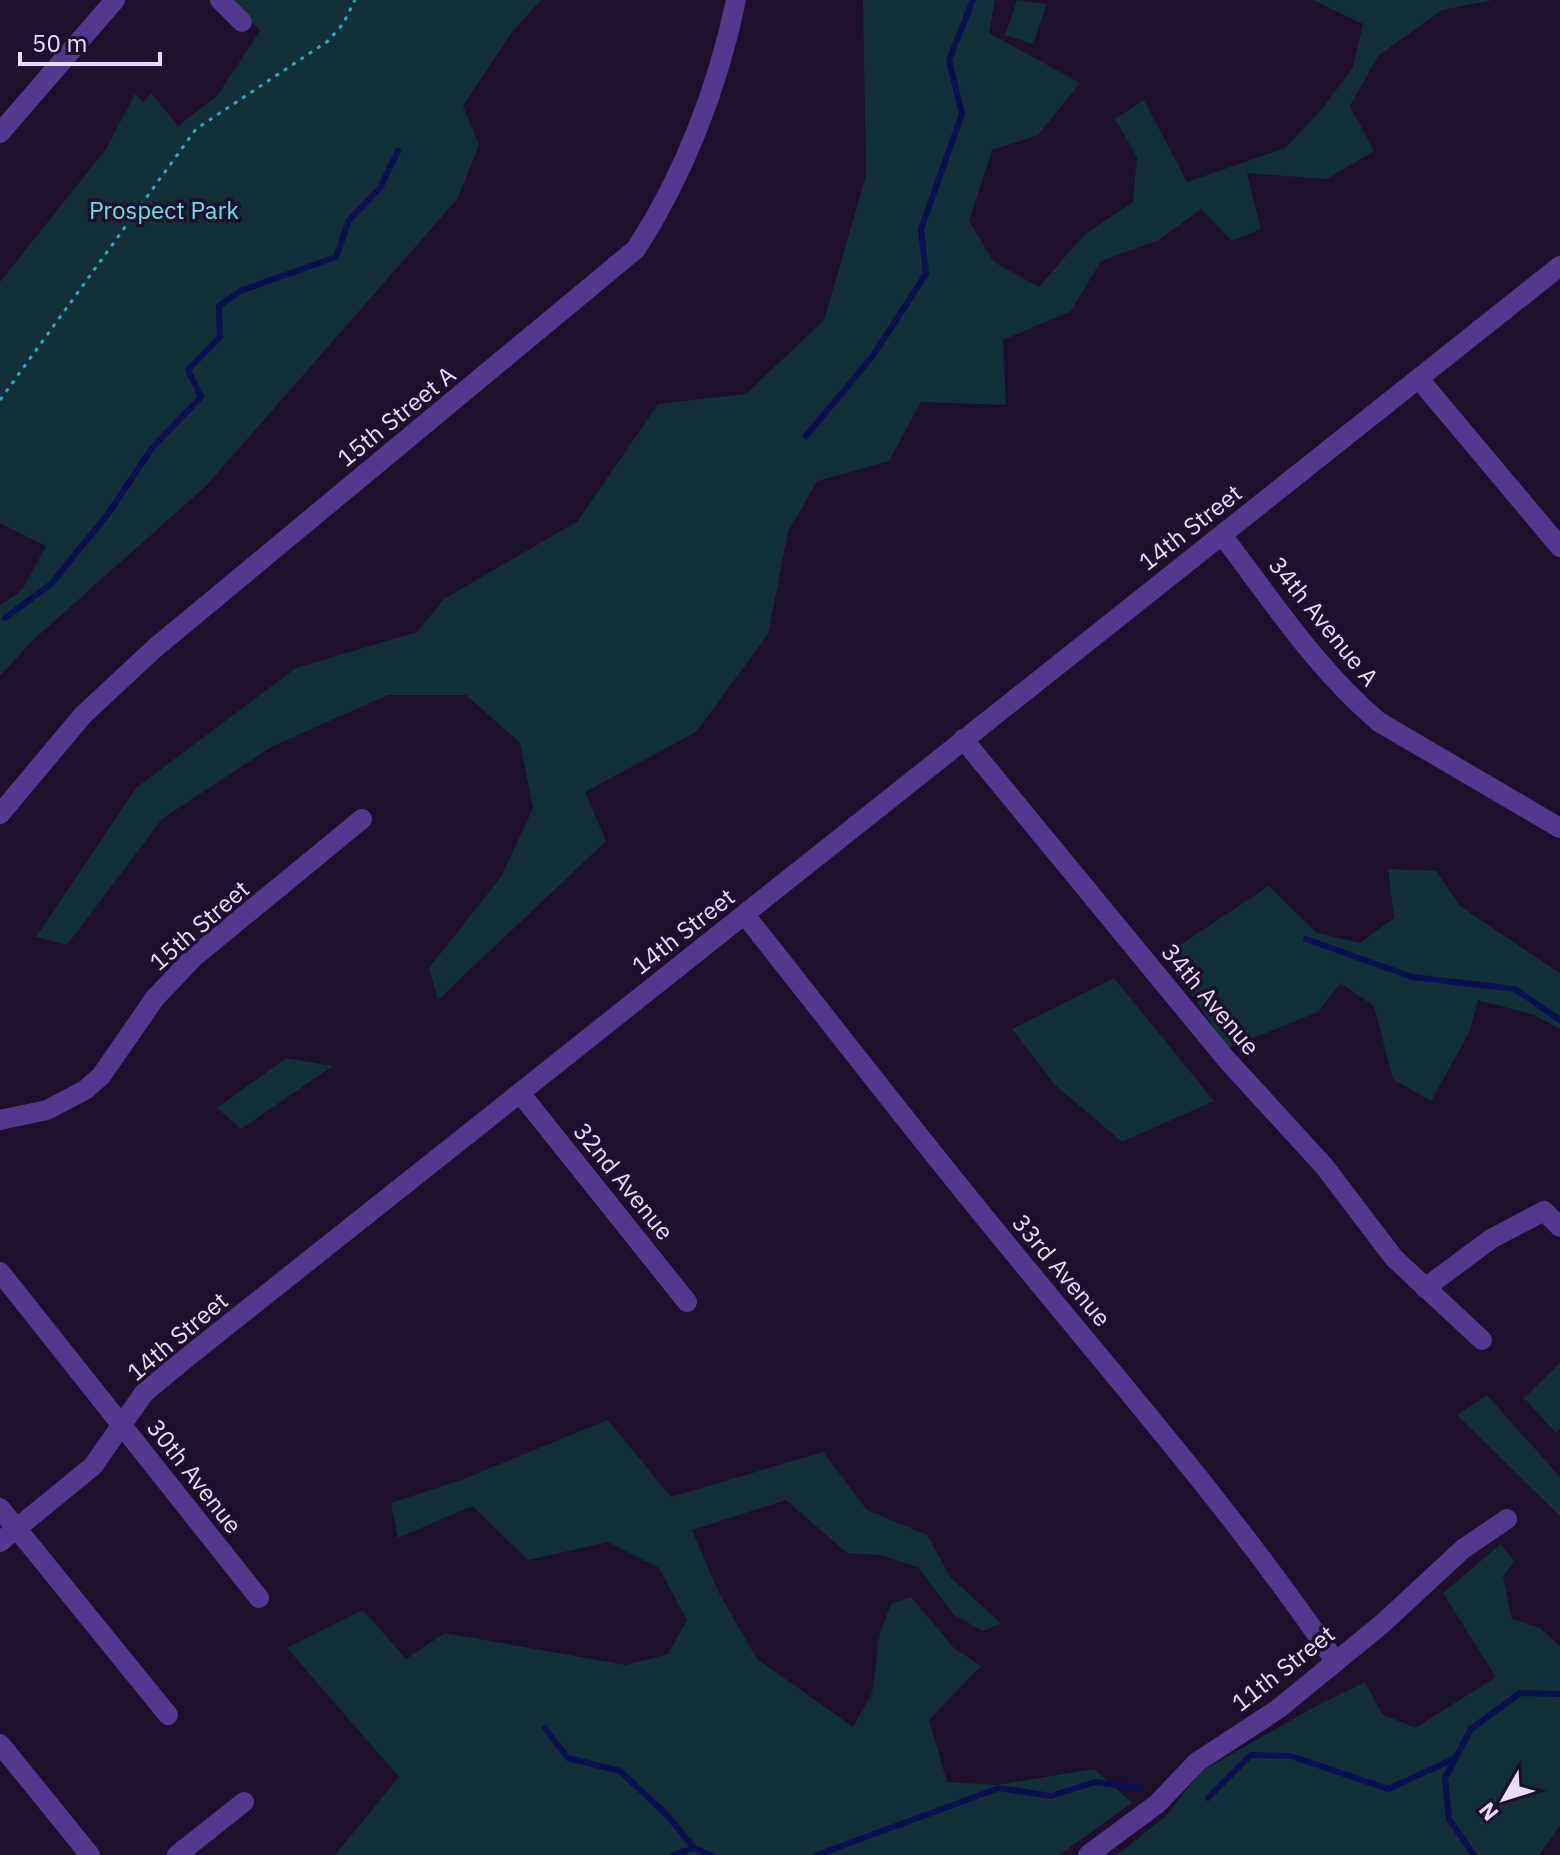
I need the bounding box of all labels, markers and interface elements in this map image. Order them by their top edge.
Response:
scale bar [20,16,160,66]
text: 50 m [32,27,87,59]
park label: Prospect Park [89,194,239,226]
street label: 15th Street A [330,358,462,474]
street label: 14th Street [1132,477,1248,577]
street label: 34th Avenue A [1262,550,1386,692]
street label: 15th Street [142,873,256,977]
street label: 14th Street [625,881,741,981]
street label: 34th Avenue [1155,936,1267,1062]
street label: 32nd Avenue [567,1116,681,1246]
street label: 33rd Avenue [1006,1207,1118,1333]
street label: 14th Street [120,1284,234,1388]
street label: 30th Avenue [140,1412,250,1540]
street label: 11th Street [1225,1618,1341,1718]
north arrow [1464,1759,1544,1839]
text: N [1472,1797,1504,1827]

